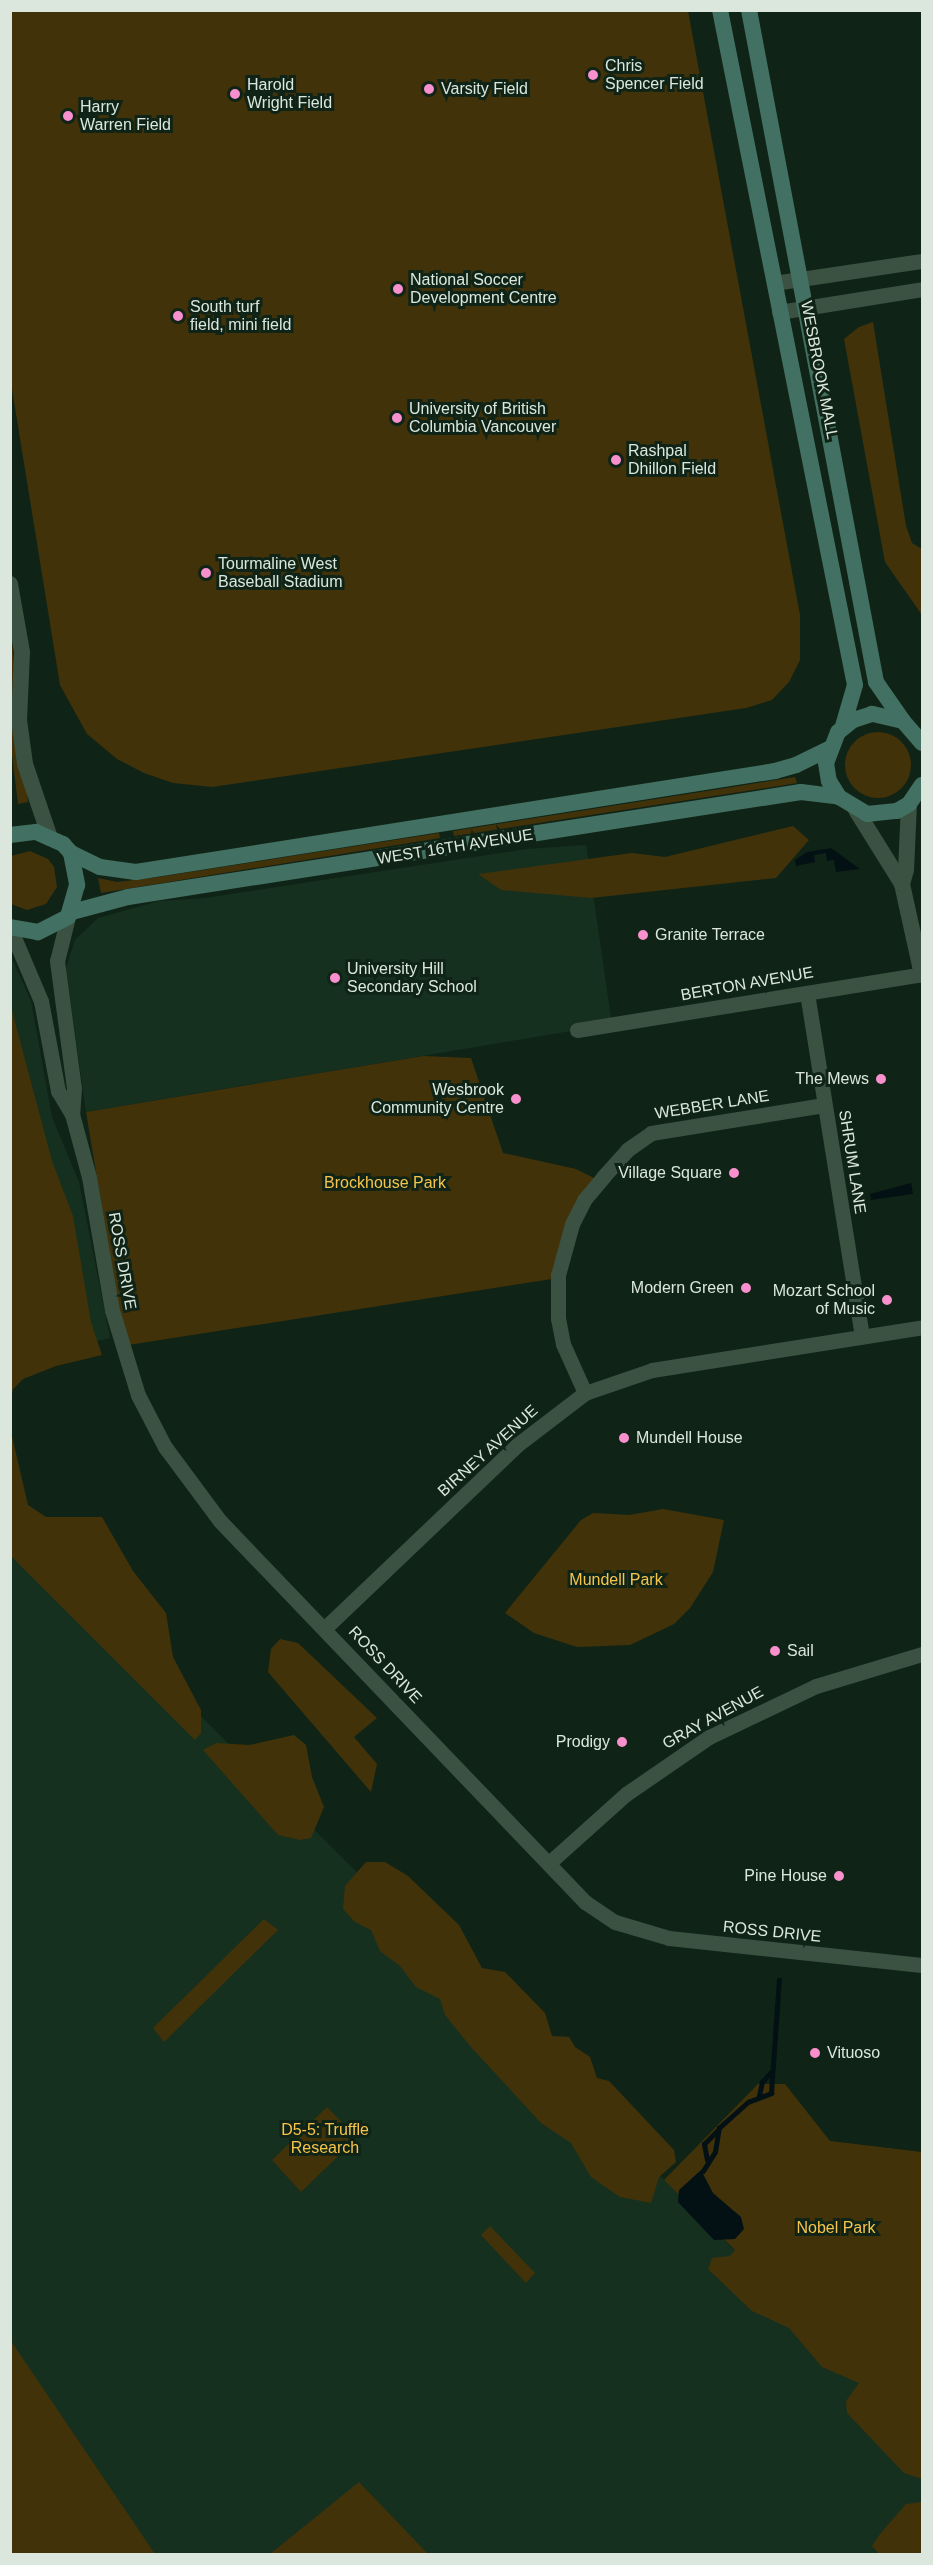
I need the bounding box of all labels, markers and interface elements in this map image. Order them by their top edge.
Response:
place label: Chris Spencer Field [605,56,704,94]
marker: Chris Spencer Field [586,68,600,82]
place label: Harold Wright Field [247,75,332,113]
place label: Varsity Field [441,79,528,99]
marker: Varsity Field [422,82,436,96]
marker: Harold Wright Field [228,87,242,101]
place label: Harry Warren Field [80,97,171,135]
marker: Harry Warren Field [61,109,75,123]
place label: National Soccer Development Centre [410,270,557,308]
marker: National Soccer Development Centre [391,282,405,296]
place label: South turf field, mini field [190,297,291,335]
street label: WESBROOK MALL [796,299,842,441]
marker: South turf field, mini field [171,309,185,323]
place label: University of British Columbia Vancouver [409,399,556,437]
marker: University of British Columbia Vancouver [390,411,404,425]
place label: Rashpal Dhillon Field [628,441,716,479]
marker: Rashpal Dhillon Field [609,453,623,467]
place label: Tourmaline West Baseball Stadium [218,554,343,592]
marker: Tourmaline West Baseball Stadium [199,566,213,580]
street label: WEST 16TH AVENUE [375,825,535,869]
place label: Granite Terrace [655,925,765,945]
marker: Granite Terrace [636,928,650,942]
place label: University Hill Secondary School [347,959,477,997]
street label: BERTON AVENUE [679,963,815,1005]
marker: University Hill Secondary School [328,971,342,985]
place label: The Mews [795,1069,869,1089]
marker: The Mews [874,1072,888,1086]
place label: Wesbrook Community Centre [371,1080,504,1118]
street label: WEBBER LANE [653,1086,771,1124]
marker: Wesbrook Community Centre [509,1092,523,1106]
street label: SHRUM LANE [834,1109,870,1215]
place label: Village Square [618,1163,722,1183]
marker: Village Square [727,1166,741,1180]
park label: Brockhouse Park [324,1173,446,1193]
street label: ROSS DRIVE [104,1211,140,1311]
place label: Modern Green [631,1278,734,1298]
marker: Modern Green [739,1281,753,1295]
place label: Mozart School of Music [773,1281,875,1319]
marker: Mozart School of Music [880,1293,894,1307]
street label: BIRNEY AVENUE [434,1401,542,1501]
place label: Mundell House [636,1428,743,1448]
marker: Mundell House [617,1431,631,1445]
park label: Mundell Park [569,1570,663,1590]
street label: ROSS DRIVE [344,1622,426,1708]
place label: Sail [787,1641,814,1661]
marker: Sail [768,1644,782,1658]
street label: GRAY AVENUE [659,1682,767,1754]
place label: Prodigy [556,1732,610,1752]
marker: Prodigy [615,1735,629,1749]
place label: Pine House [744,1866,827,1886]
marker: Pine House [832,1869,846,1883]
street label: ROSS DRIVE [722,1917,822,1947]
place label: Vituoso [827,2043,880,2063]
marker: Vituoso [808,2046,822,2060]
park label: D5-5: Truffle Research [281,2120,369,2158]
park label: Nobel Park [796,2218,876,2238]

